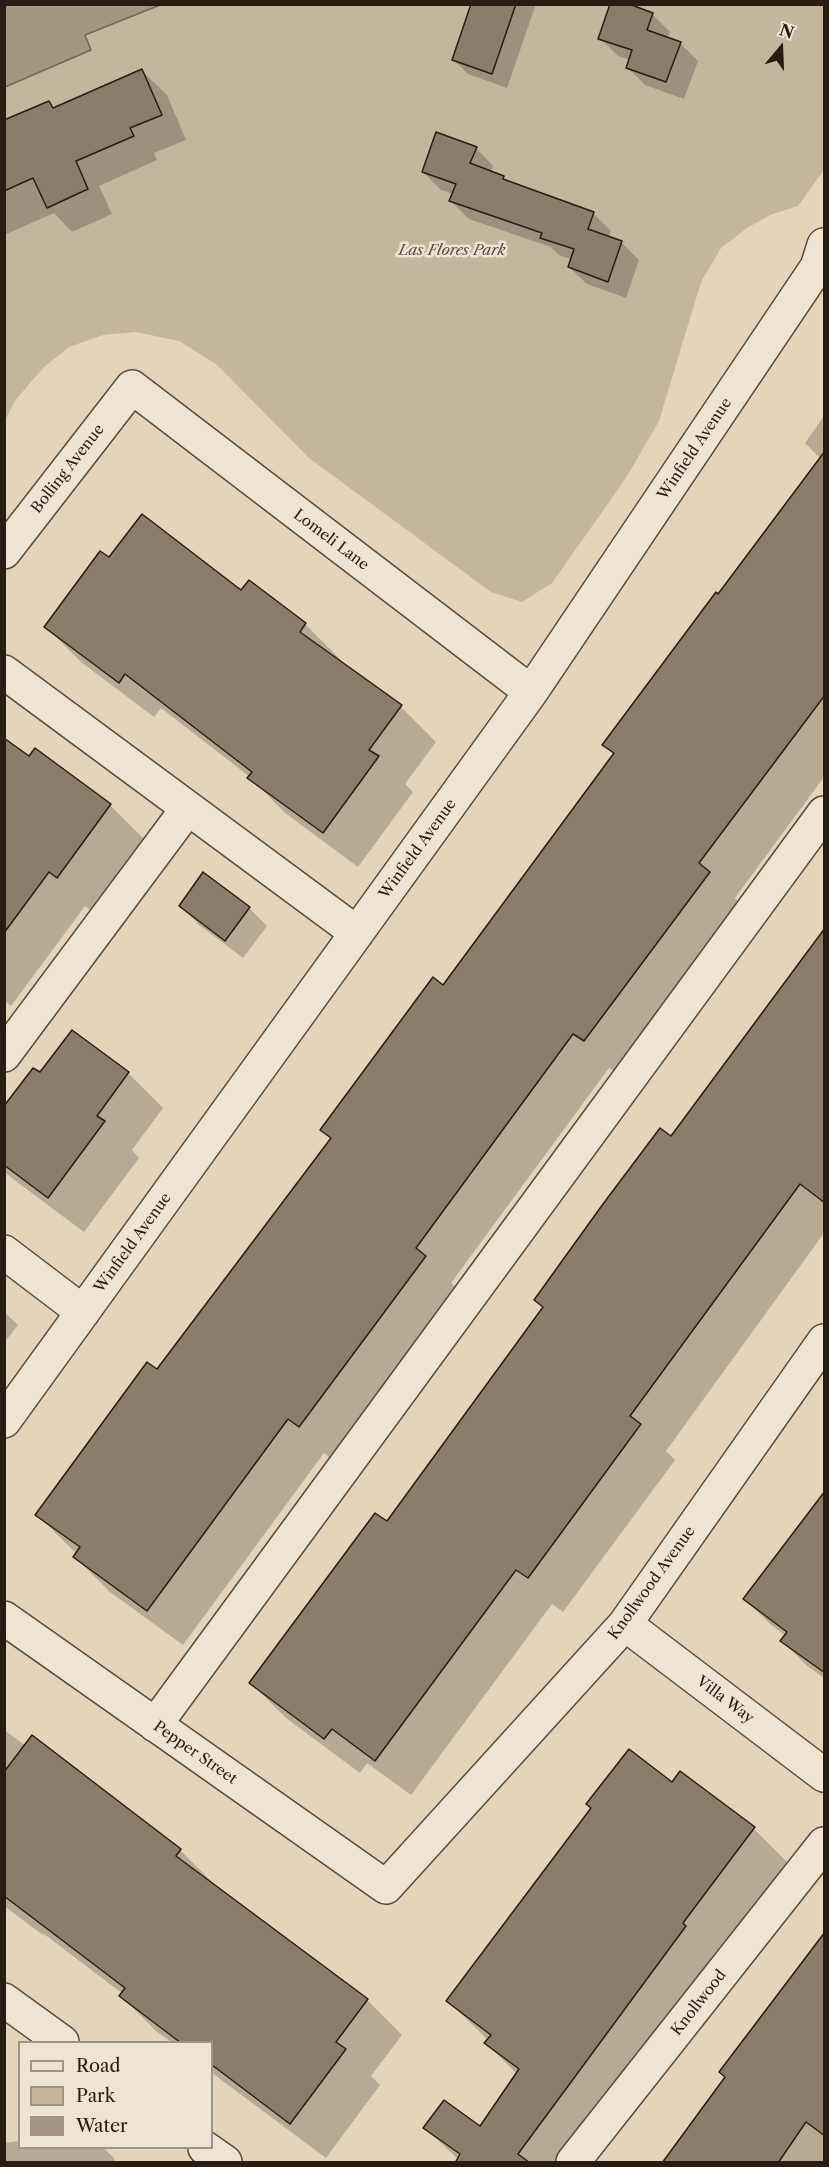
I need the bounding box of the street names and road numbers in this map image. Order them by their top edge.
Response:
street label: Winfield Avenue [654,395,736,503]
street label: Bolling Avenue [28,421,108,517]
street label: Lomeli Lane [290,506,372,574]
street label: Winfield Avenue [376,796,460,902]
street label: Winfield Avenue [91,1190,175,1296]
street label: Knollwood Avenue [605,1523,699,1643]
street label: Villa Way [693,1673,757,1727]
street label: Pepper Street [150,1718,240,1788]
street label: Knollwood [668,1967,730,2039]

